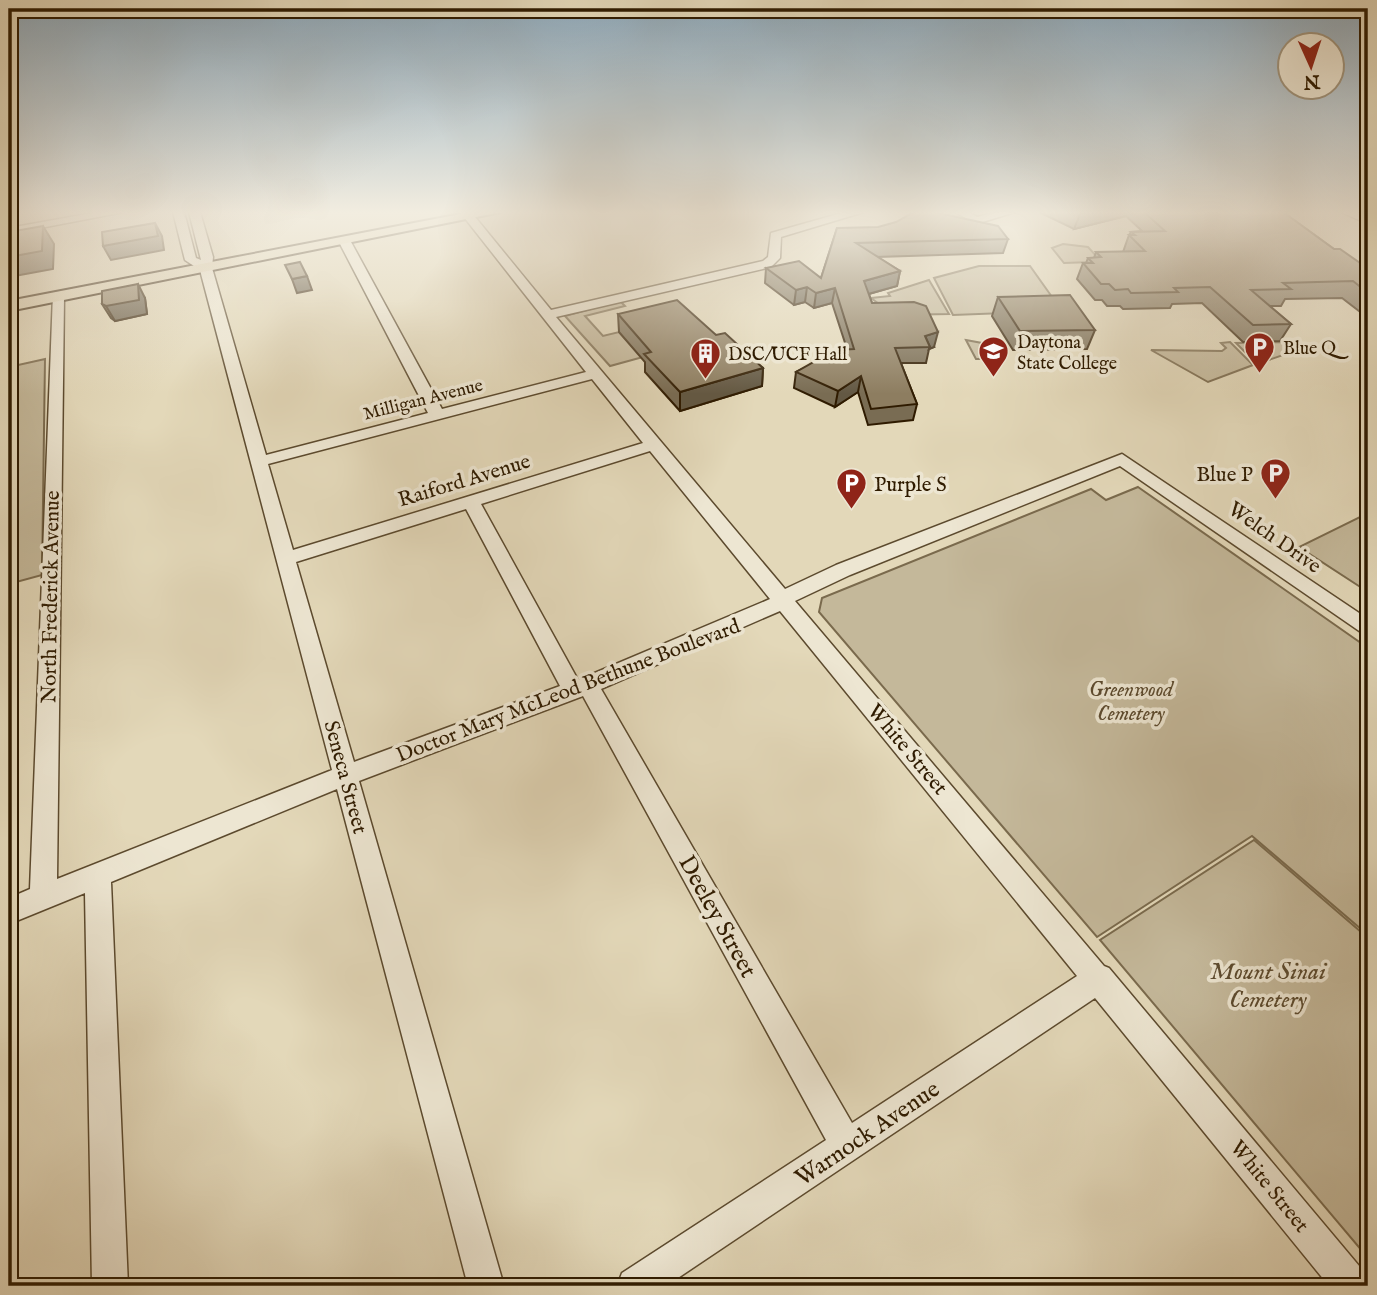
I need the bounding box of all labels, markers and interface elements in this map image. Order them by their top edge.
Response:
north arrow [1276,32,1346,102]
text: N [1302,69,1322,93]
parking icon: Blue Q [1243,331,1277,375]
place label: Daytona State College [1017,332,1117,376]
school or university icon: Daytona State College [977,335,1011,379]
building icon: DSC/UCF Hall [688,337,722,381]
place label: Blue Q [1283,338,1349,361]
place label: DSC/UCF Hall [728,344,847,367]
street label: Milligan Avenue [361,374,486,426]
street label: Raiford Avenue [395,448,534,514]
parking icon: Blue P [1259,457,1293,501]
place label: Blue P [1196,462,1253,489]
parking icon: Purple S [834,467,868,511]
place label: Purple S [874,472,947,499]
street label: North Frederick Avenue [36,490,67,704]
street label: Welch Drive [1222,496,1326,580]
street label: Doctor Mary McLeod Bethune Boulevard [393,613,745,770]
park label: Greenwood Cemetery [1089,677,1175,728]
street label: White Street [861,699,953,801]
street label: Seneca Street [316,718,373,837]
street label: Deeley Street [670,850,763,983]
park label: Mount Sinai Cemetery [1210,957,1328,1016]
street label: Warnock Avenue [790,1074,946,1194]
street label: White Street [1223,1135,1314,1239]

